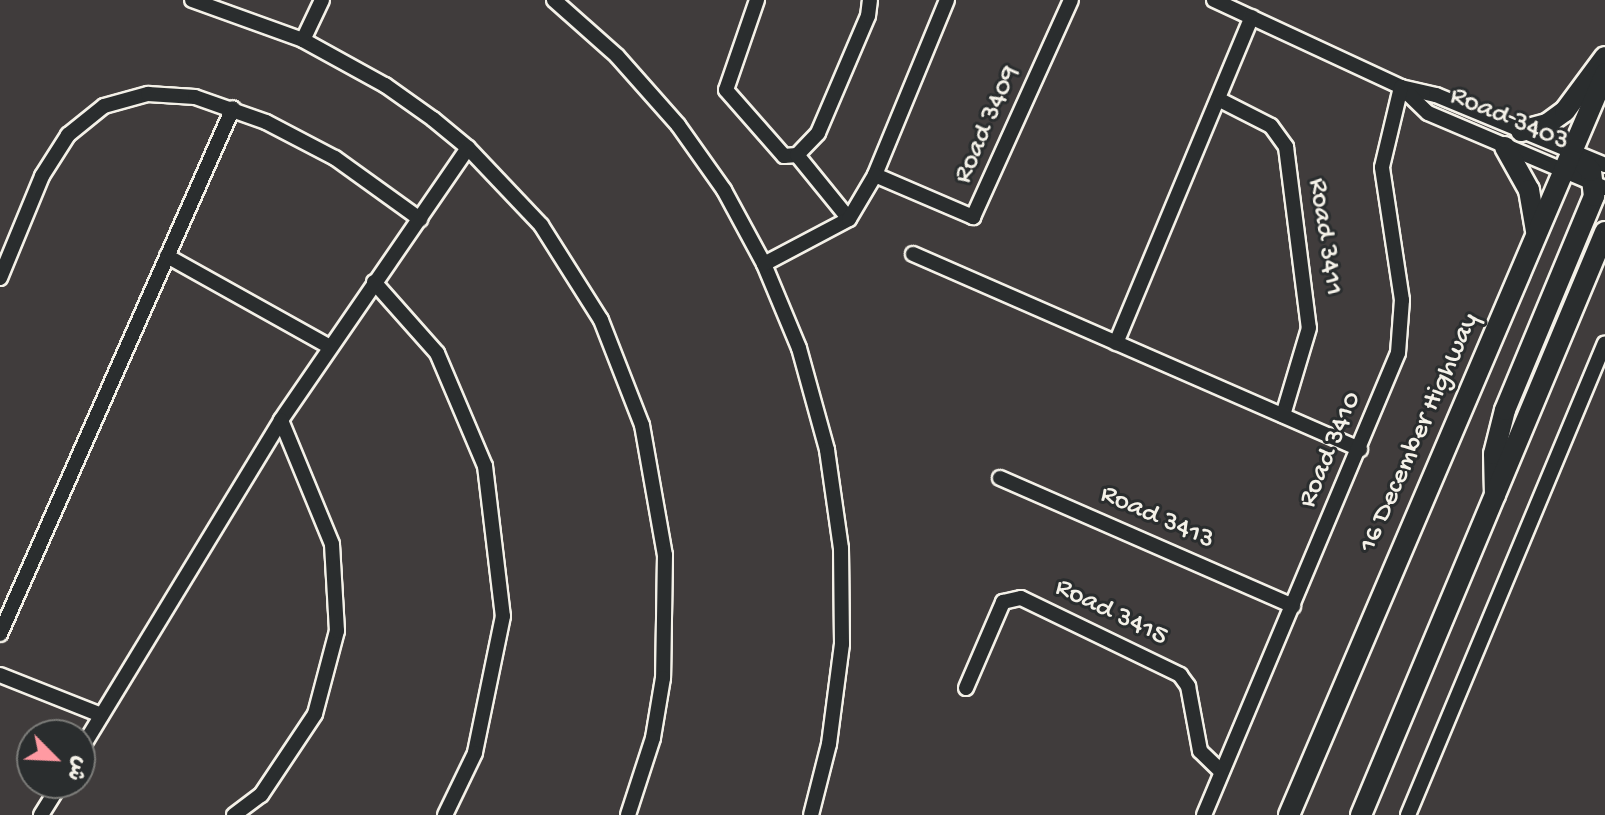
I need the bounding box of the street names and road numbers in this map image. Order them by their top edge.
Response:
street label: Road 3409 [947,61,1029,189]
street label: Road 3403 [1444,80,1574,160]
street label: Road 3411 [1299,176,1349,298]
street label: 16 December Highway [1352,308,1488,558]
street label: Road 3410 [1292,387,1370,513]
street label: Road 3413 [1095,478,1219,558]
street label: Road 3415 [1049,571,1173,655]

